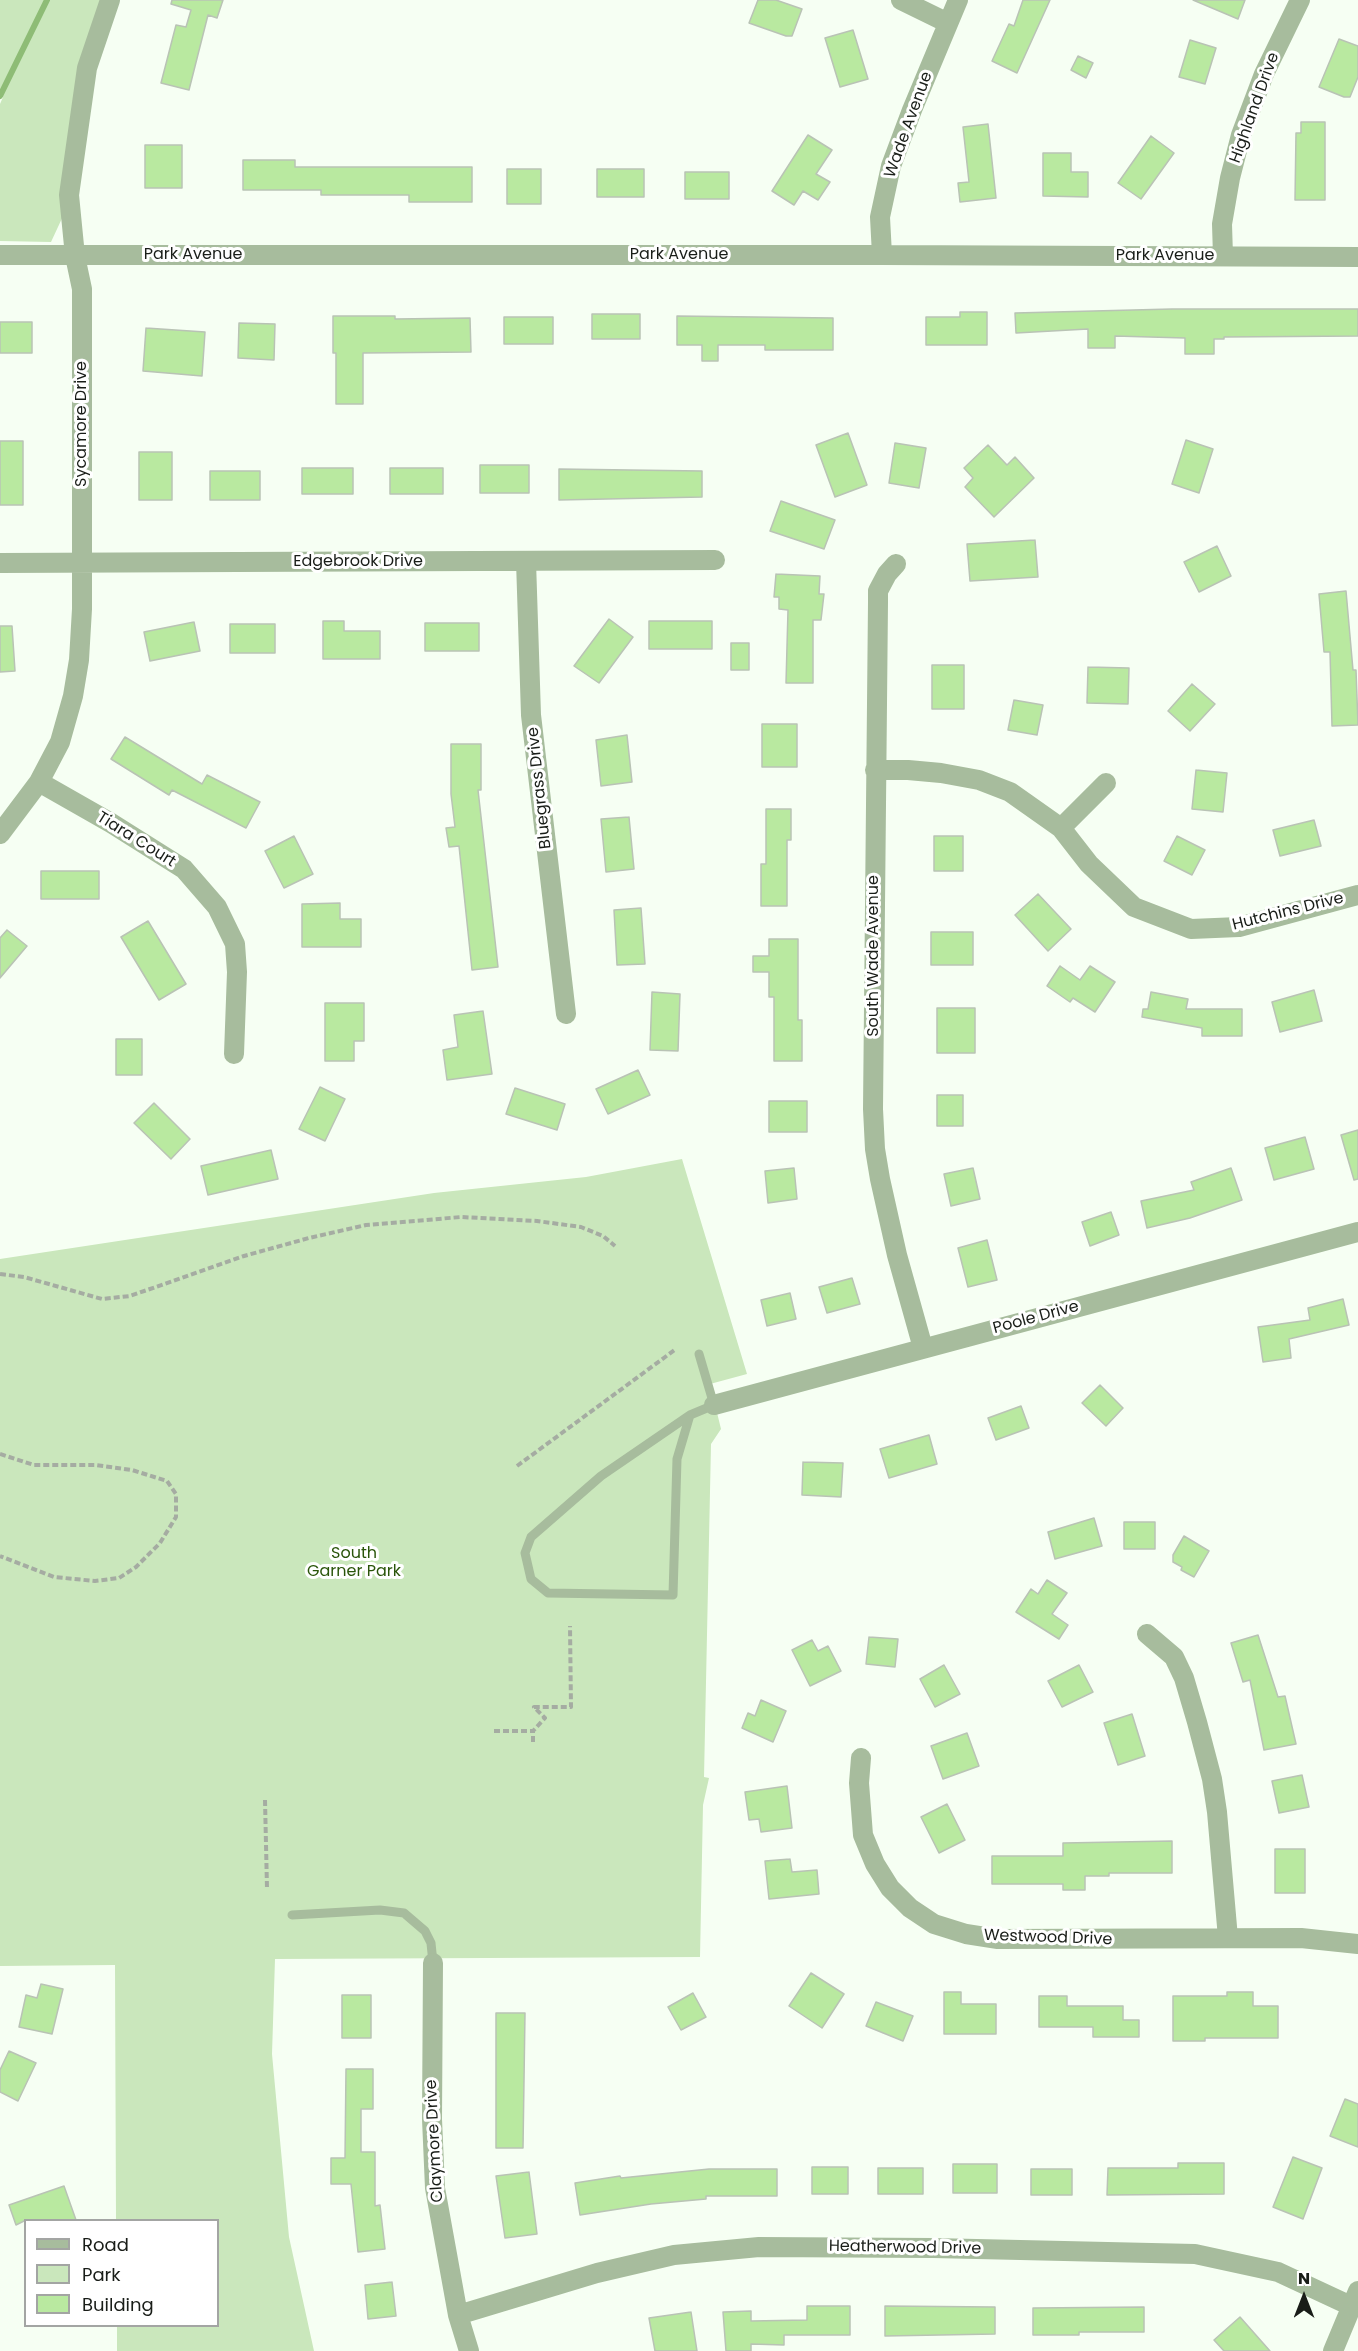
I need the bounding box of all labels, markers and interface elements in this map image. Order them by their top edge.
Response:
street label: Highland Drive [1226,50,1284,166]
street label: Wade Avenue [881,69,937,181]
street label: Park Avenue [144,245,242,265]
street label: Park Avenue [630,245,728,265]
street label: Park Avenue [1116,246,1214,266]
street label: Sycamore Drive [72,361,92,487]
street label: Edgebrook Drive [293,552,423,572]
street label: Bluegrass Drive [524,726,556,850]
street label: Tiara Court [93,808,179,872]
street label: South Wade Avenue [864,875,884,1037]
street label: Hutchins Drive [1230,889,1346,935]
street label: Poole Drive [991,1297,1081,1339]
park label: South Garner Park [307,1544,401,1582]
street label: Westwood Drive [983,1926,1113,1950]
street label: Claymore Drive [422,2079,448,2203]
legend [24,2219,219,2327]
text: Road [82,2232,129,2257]
street label: Heatherwood Drive [829,2237,981,2259]
text: Park [82,2262,121,2287]
north arrow [1274,2267,1334,2327]
text: N [1298,2267,1310,2290]
text: Building [82,2292,154,2317]

